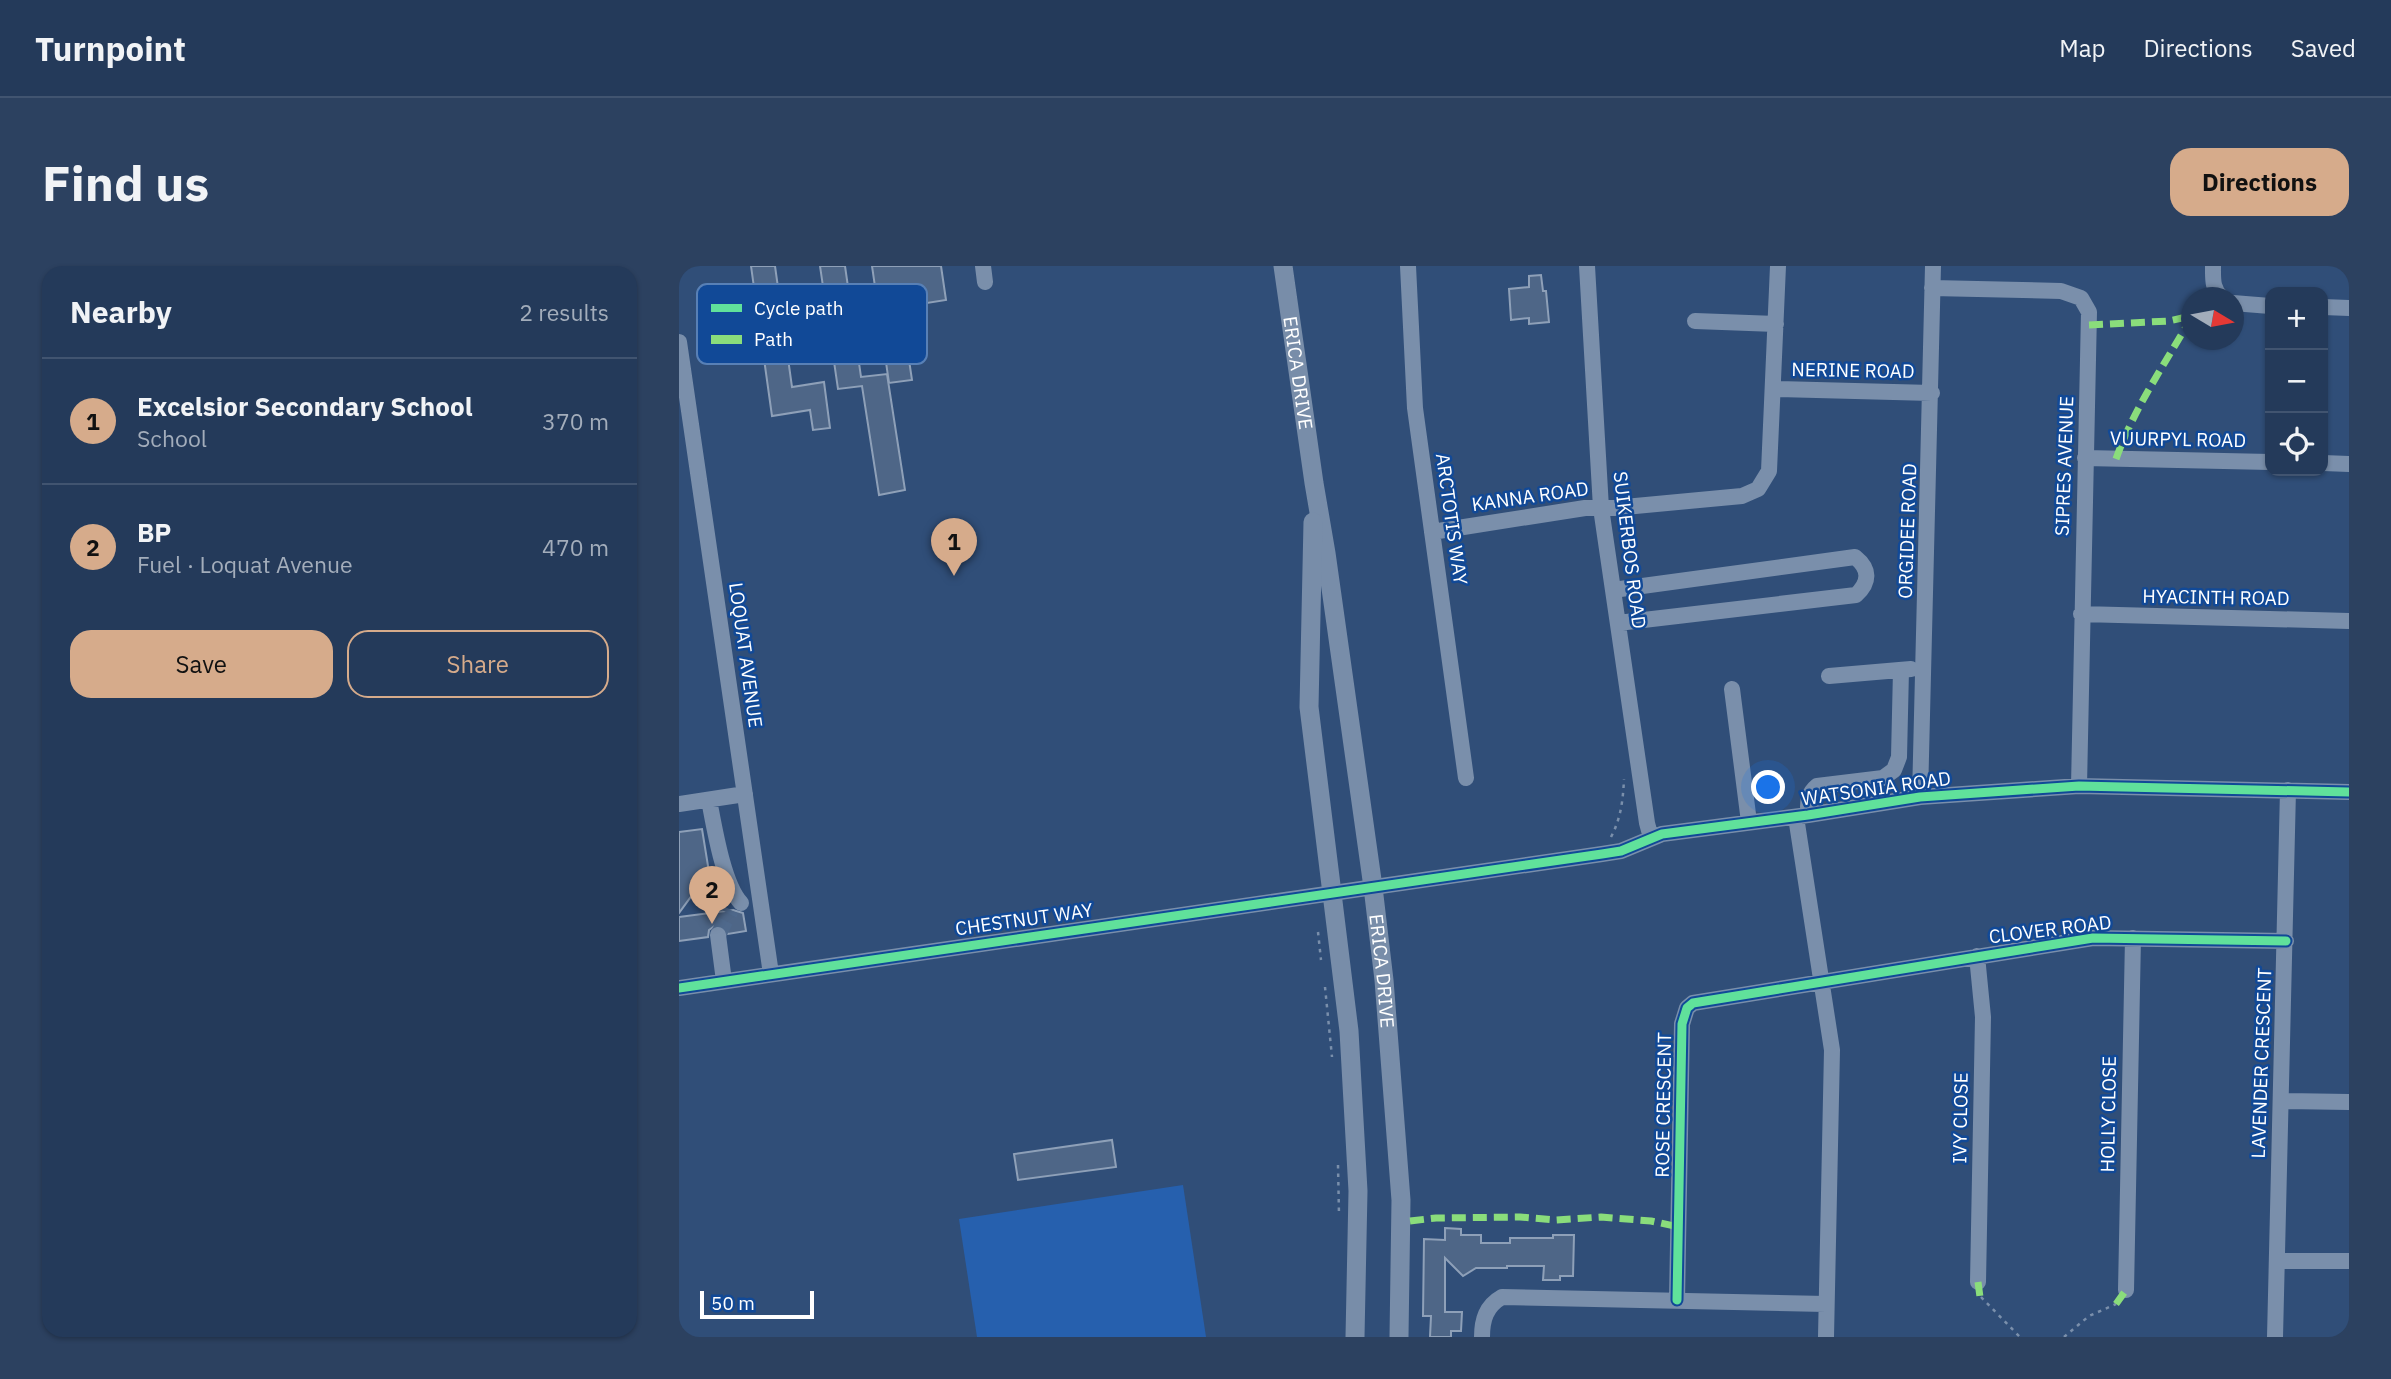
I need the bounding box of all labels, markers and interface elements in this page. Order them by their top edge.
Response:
text: Turnpoint [35,27,186,70]
text: Map [2059,32,2105,64]
text: Directions [2143,32,2253,64]
text: Saved [2291,32,2356,64]
button: Directions [2170,148,2349,216]
text: Find us [42,151,209,214]
legend [697,284,927,364]
north arrow [2181,287,2244,350]
map controls [2265,287,2328,476]
button: + [2265,287,2328,350]
text: Nearby [70,292,172,331]
text: Cycle path [754,296,843,320]
text: 2 results [519,297,609,327]
street label: ERICA DRIVE [1278,315,1318,431]
text: Path [754,327,793,351]
button: − [2265,350,2328,413]
street label: NERINE ROAD [1791,357,1915,383]
text: Excelsior Secondary School [137,389,473,423]
street label: SIPRES AVENUE [2050,395,2078,537]
text: 1 [86,406,100,436]
text: 370 m [542,406,609,436]
button: locate [2265,413,2328,476]
text: School [137,423,207,453]
street label: VUURPYL ROAD [2110,426,2246,452]
street label: ARCTOTIS WAY [1431,452,1473,587]
street label: ORGIDEE ROAD [1893,463,1921,599]
street label: SUIKERBOS ROAD [1608,470,1652,630]
street label: KANNA ROAD [1470,476,1590,516]
text: BP [137,515,171,549]
pin: 1 [931,518,977,576]
text: 2 [86,532,100,562]
text: 470 m [542,532,609,562]
text: Fuel · Loquat Avenue [137,549,353,579]
street label: LOQUAT AVENUE [724,581,768,729]
street label: HYACINTH ROAD [2142,584,2290,610]
button: Save [70,630,333,698]
button: Share [347,630,609,698]
street label: WATSONIA ROAD [1800,766,1952,810]
your location [1751,770,1785,804]
pin: 2 [689,866,735,924]
street label: CHESTNUT WAY [954,897,1095,941]
street label: CLOVER ROAD [1987,910,2113,948]
street label: ERICA DRIVE [1364,913,1400,1029]
street label: LAVENDER CRESCENT [2246,967,2276,1159]
street label: ROSE CRESCENT [1650,1032,1676,1178]
street label: HOLLY CLOSE [2095,1056,2121,1172]
street label: IVY CLOSE [1947,1072,1973,1164]
scale bar [700,1288,814,1320]
text: 50 m [711,1291,755,1315]

